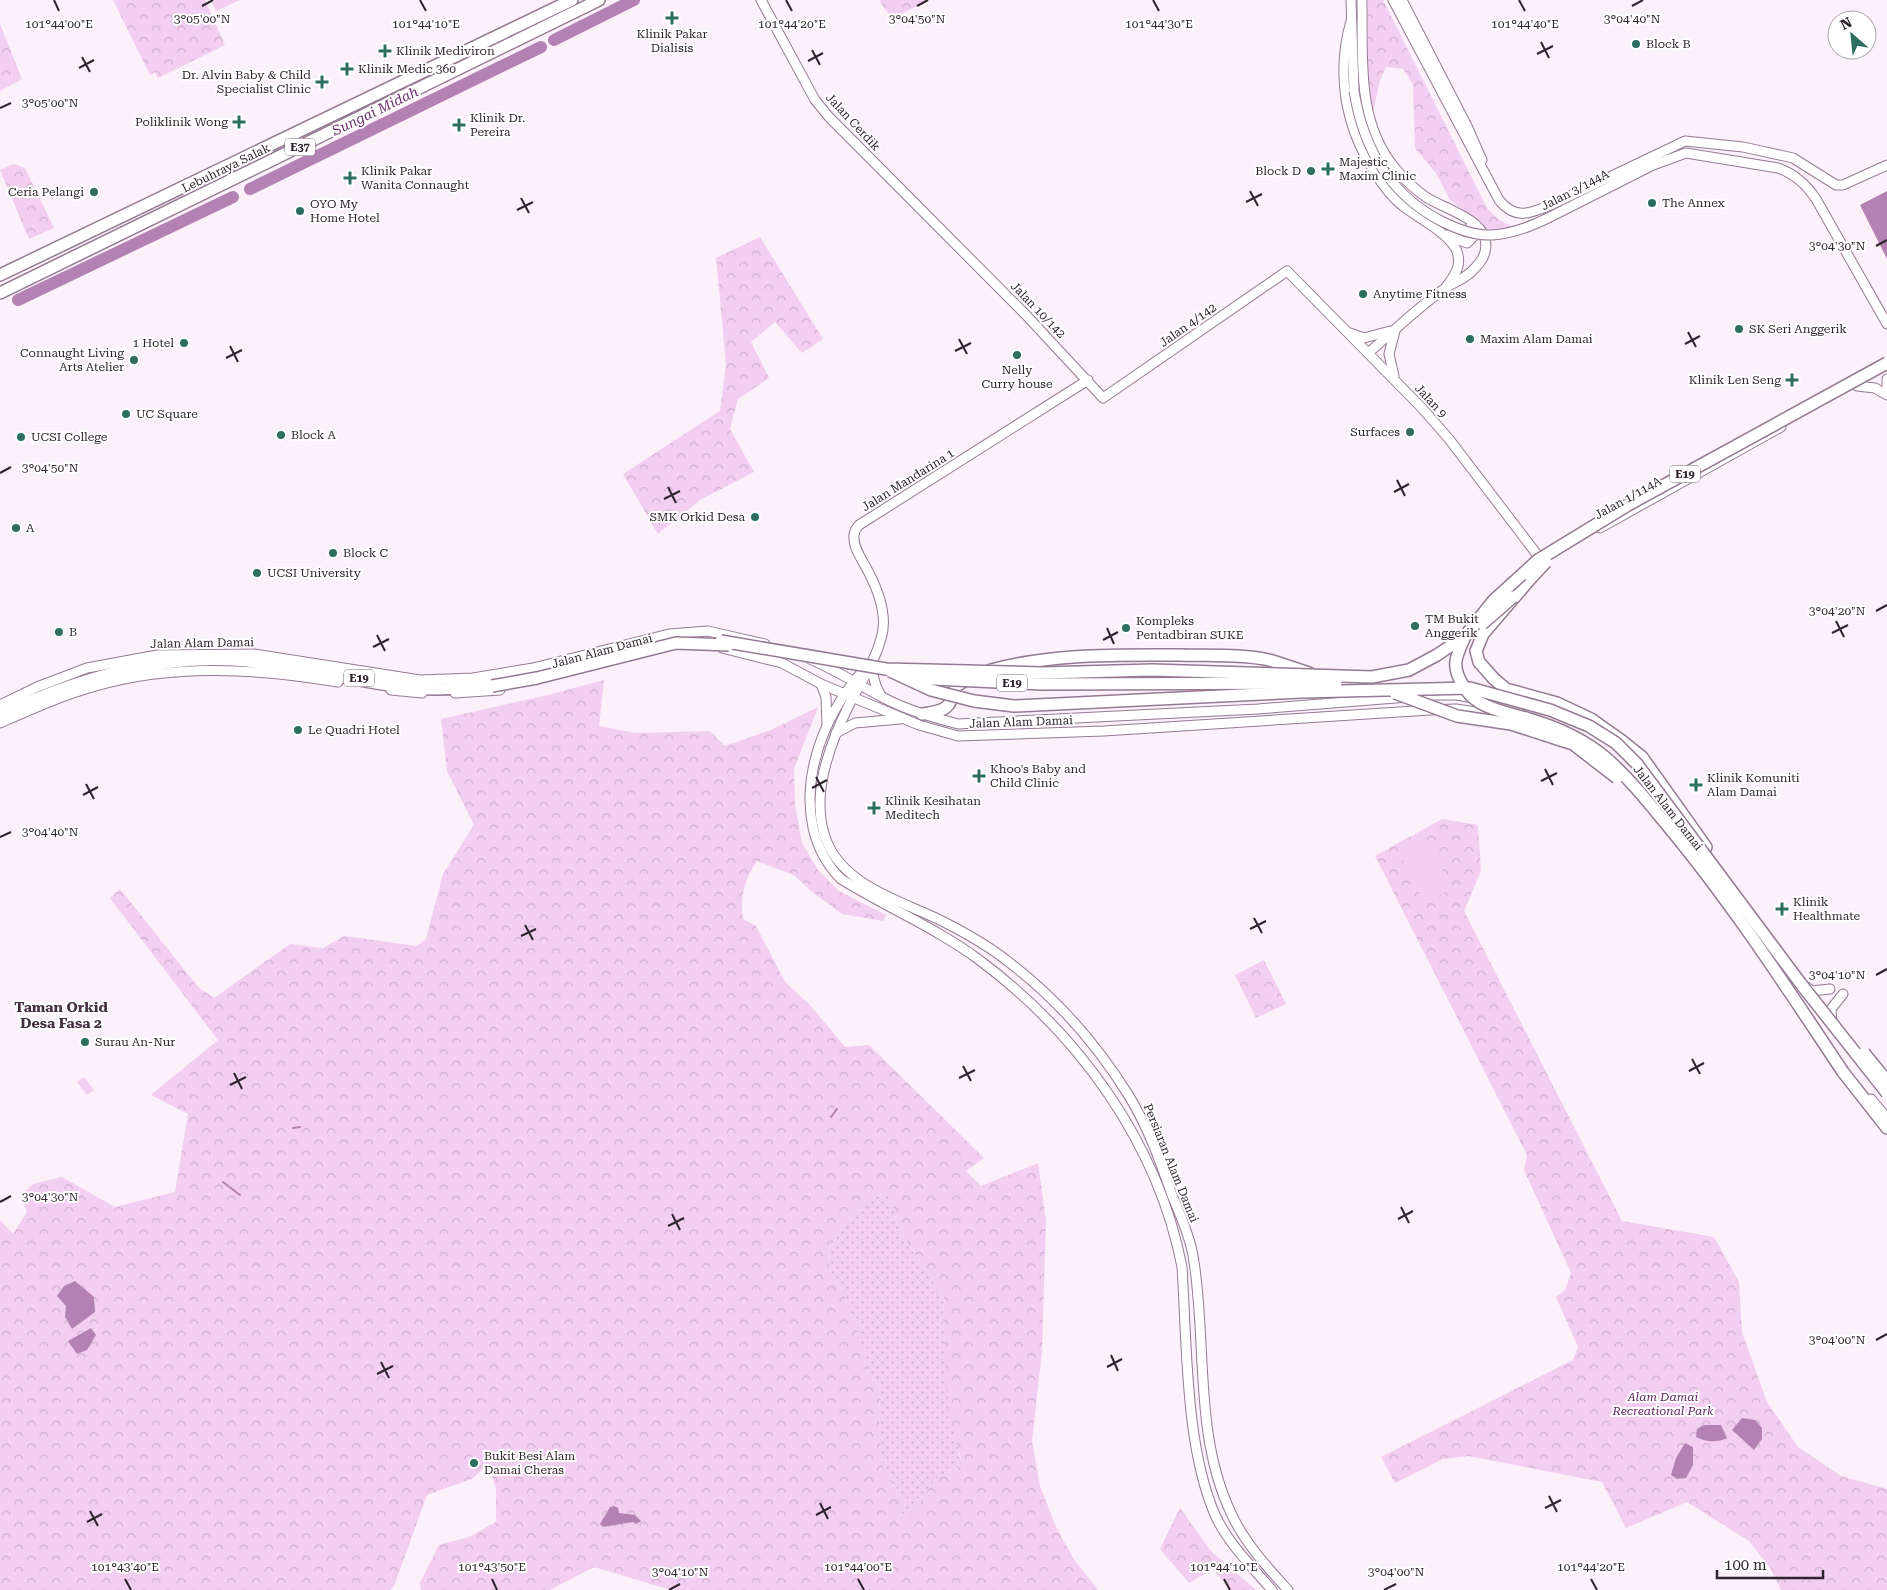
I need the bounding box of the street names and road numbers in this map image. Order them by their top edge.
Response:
street label: Jalan Cerdik [823,90,883,154]
road number: E37 [285,138,315,156]
street label: Lebuhraya Salak [180,140,273,195]
street label: Jalan 3/144A [1539,167,1612,213]
street label: Jalan 10/142 [1008,279,1068,341]
street label: Jalan 4/142 [1157,300,1219,350]
street label: Jalan 9 [1412,381,1450,421]
street label: Jalan Mandarina 1 [859,446,957,514]
road number: E19 [1670,466,1700,482]
street label: Jalan 1/114A [1592,474,1664,522]
street label: Jalan Alam Damai [550,631,654,671]
street label: Jalan Alam Damai [150,635,254,651]
road number: E19 [344,670,374,686]
road number: E19 [997,674,1027,691]
street label: Jalan Alam Damai [969,713,1073,731]
street label: Jalan Alam Damai [1631,763,1706,853]
street label: Persiaran Alam Damai [1141,1102,1201,1225]

